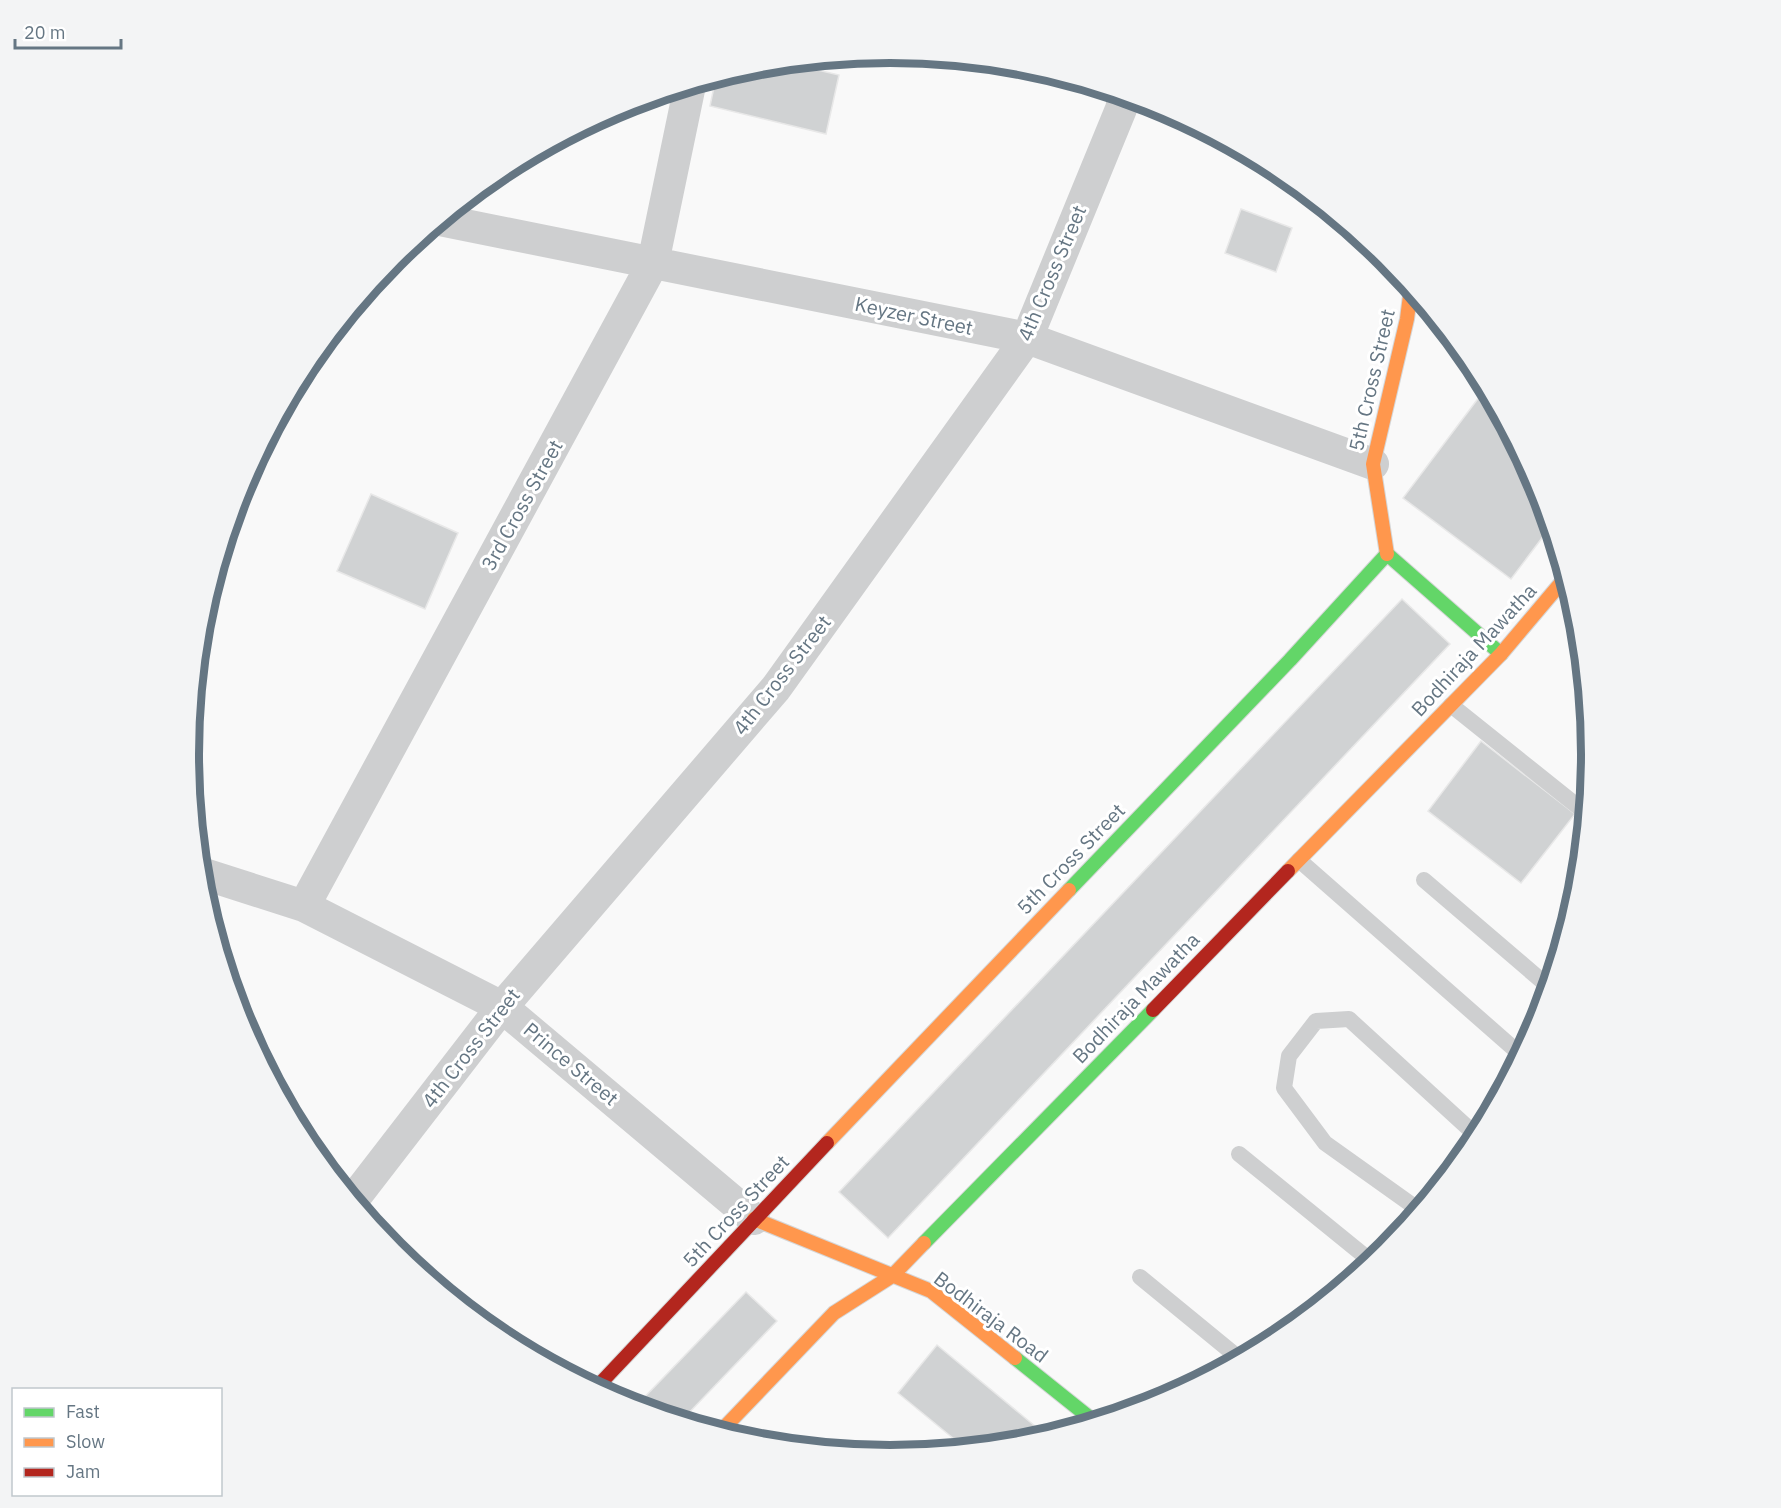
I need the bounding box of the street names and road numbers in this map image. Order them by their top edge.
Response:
street label: 4th Cross Street [1011,201,1092,345]
street label: Keyzer Street [853,290,976,341]
street label: 5th Cross Street [1342,306,1401,454]
street label: 3rd Cross Street [475,435,569,575]
street label: Bodhiraja Mawatha [1405,577,1542,722]
street label: 4th Cross Street [726,609,837,740]
street label: 5th Cross Street [1011,797,1131,920]
street label: Bodhiraja Mawatha [1066,926,1205,1069]
street label: 4th Cross Street [415,982,526,1113]
street label: Prince Street [518,1016,624,1111]
street label: 5th Cross Street [676,1148,795,1273]
street label: Bodhiraja Road [929,1265,1054,1368]

